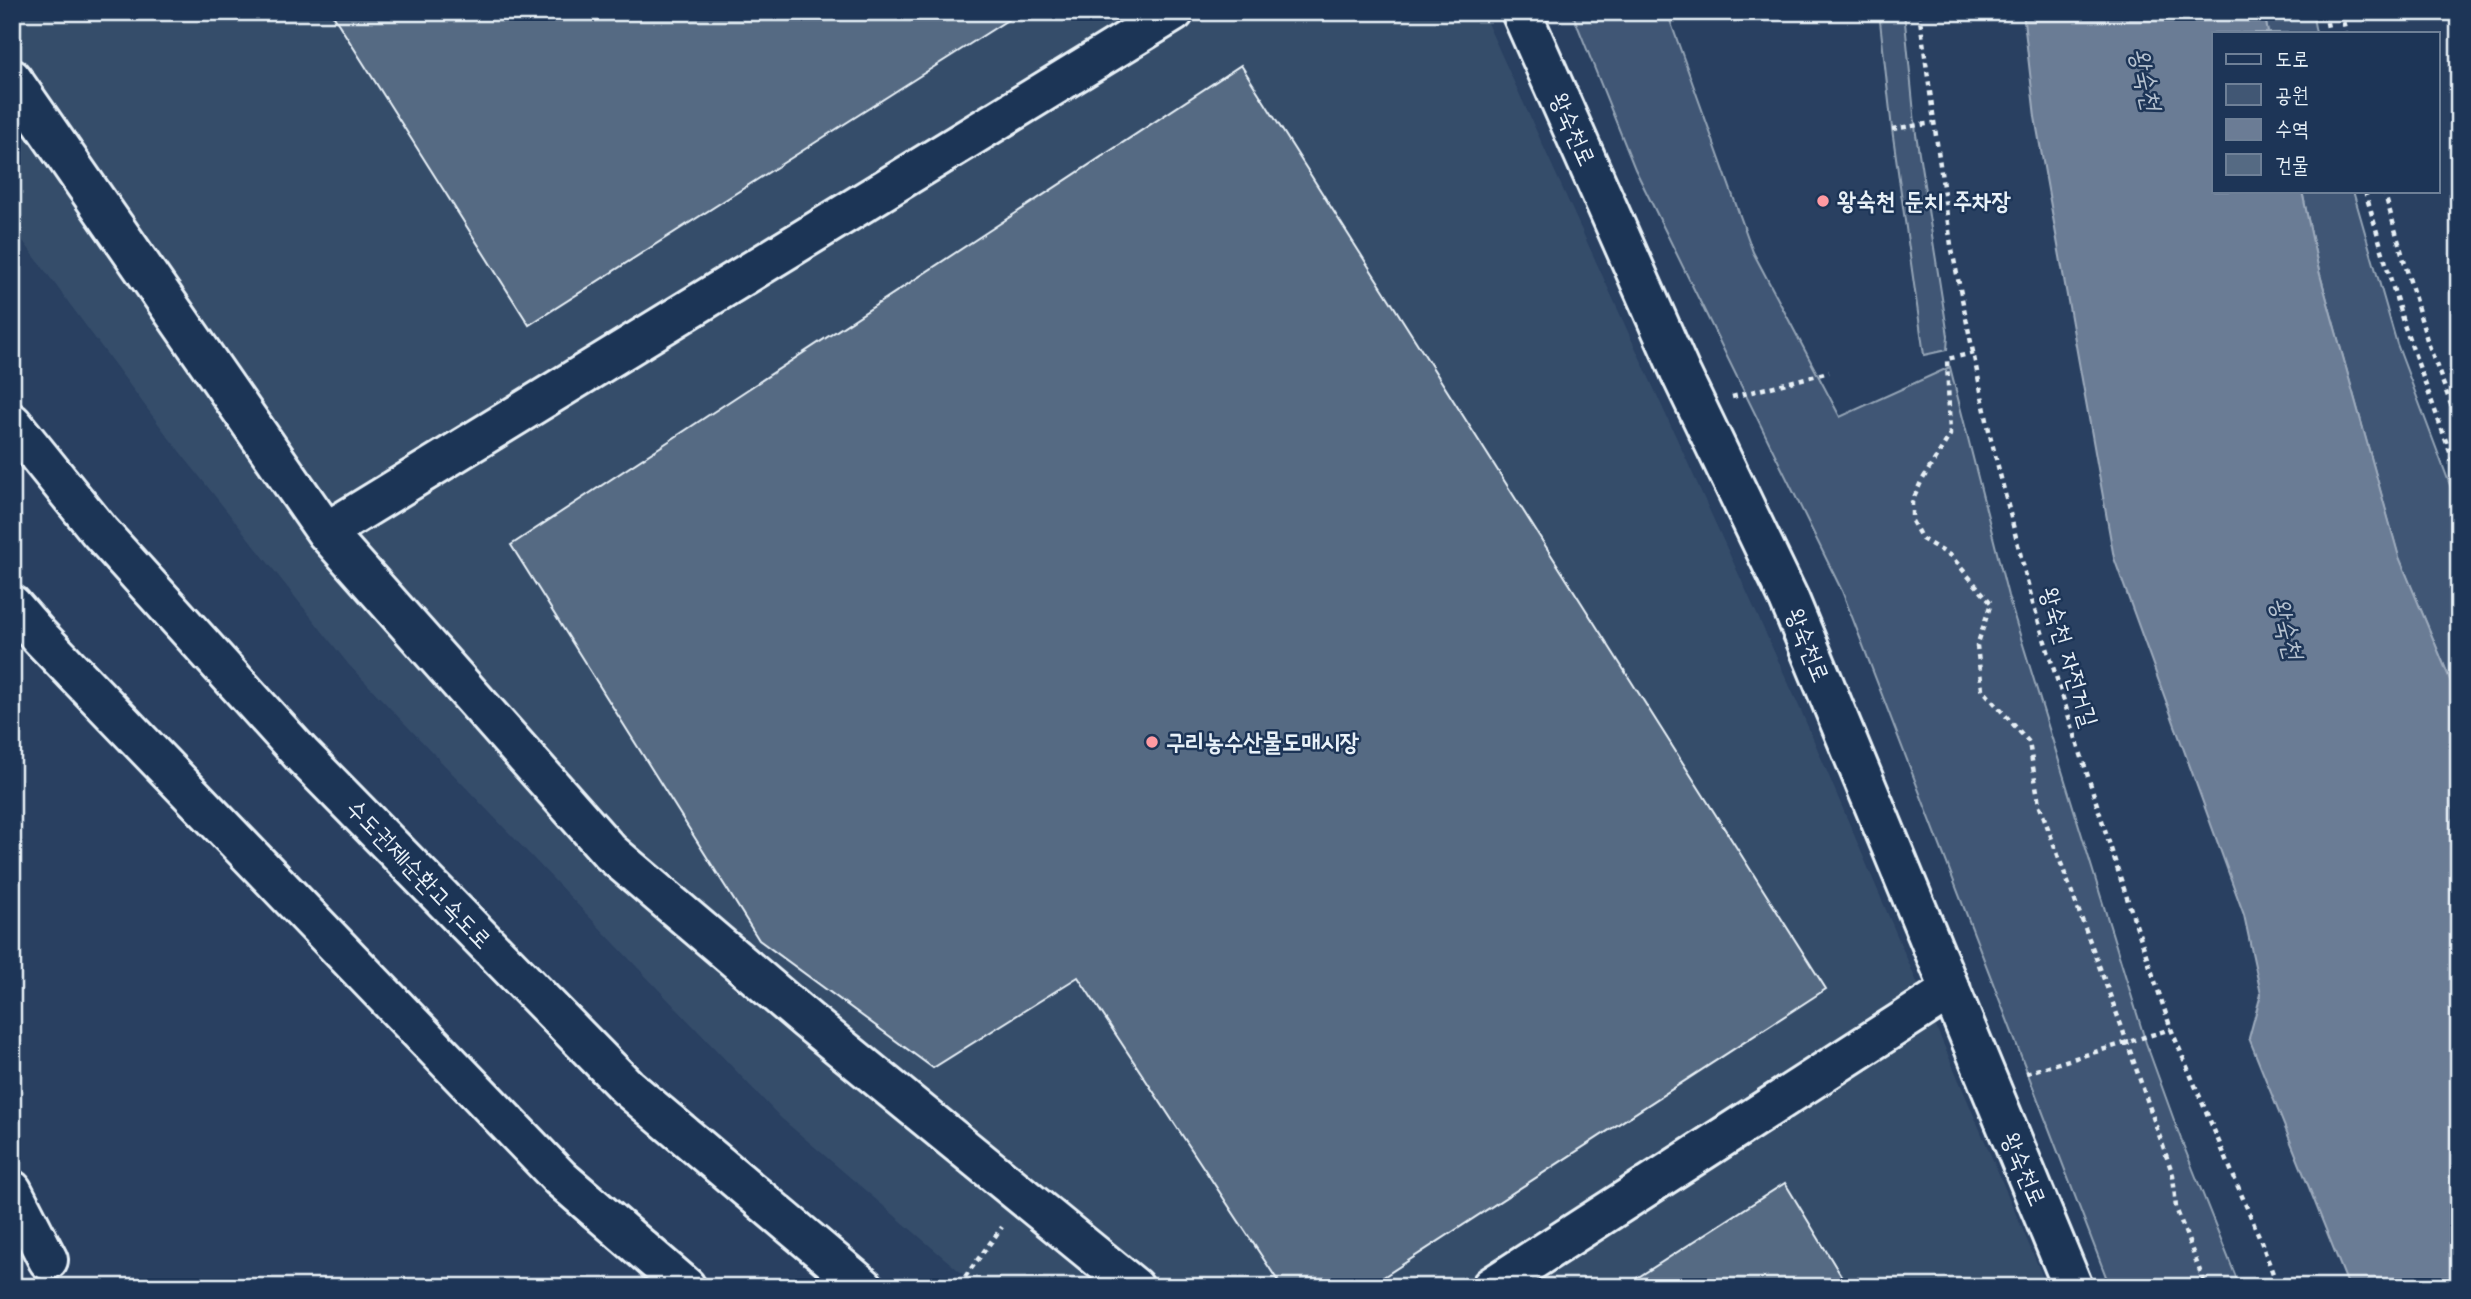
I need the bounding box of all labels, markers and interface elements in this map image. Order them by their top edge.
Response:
legend [2212,32,2440,192]
water label: 왕숙천 [2120,45,2170,117]
text: 도로 [2275,45,2309,74]
text: 공원 [2275,81,2309,110]
street label: 왕숙천로 [1541,87,1603,172]
text: 수역 [2275,115,2309,144]
text: 건물 [2275,151,2309,180]
place label: 왕숙천 둔치 주차장 [1837,185,2011,219]
marker: 왕숙천 둔치 주차장 [1815,193,1831,209]
street label: 왕숙천 자전거길 [2031,583,2105,731]
water label: 왕숙천 [2261,593,2312,666]
street label: 왕숙천로 [1777,603,1837,688]
place label: 구리농수산물도매시장 [1166,726,1360,760]
marker: 구리농수산물도매시장 [1144,734,1160,750]
street label: 수도권제1순환고속도로 [338,792,499,957]
street label: 왕숙천로 [1992,1127,2054,1212]

